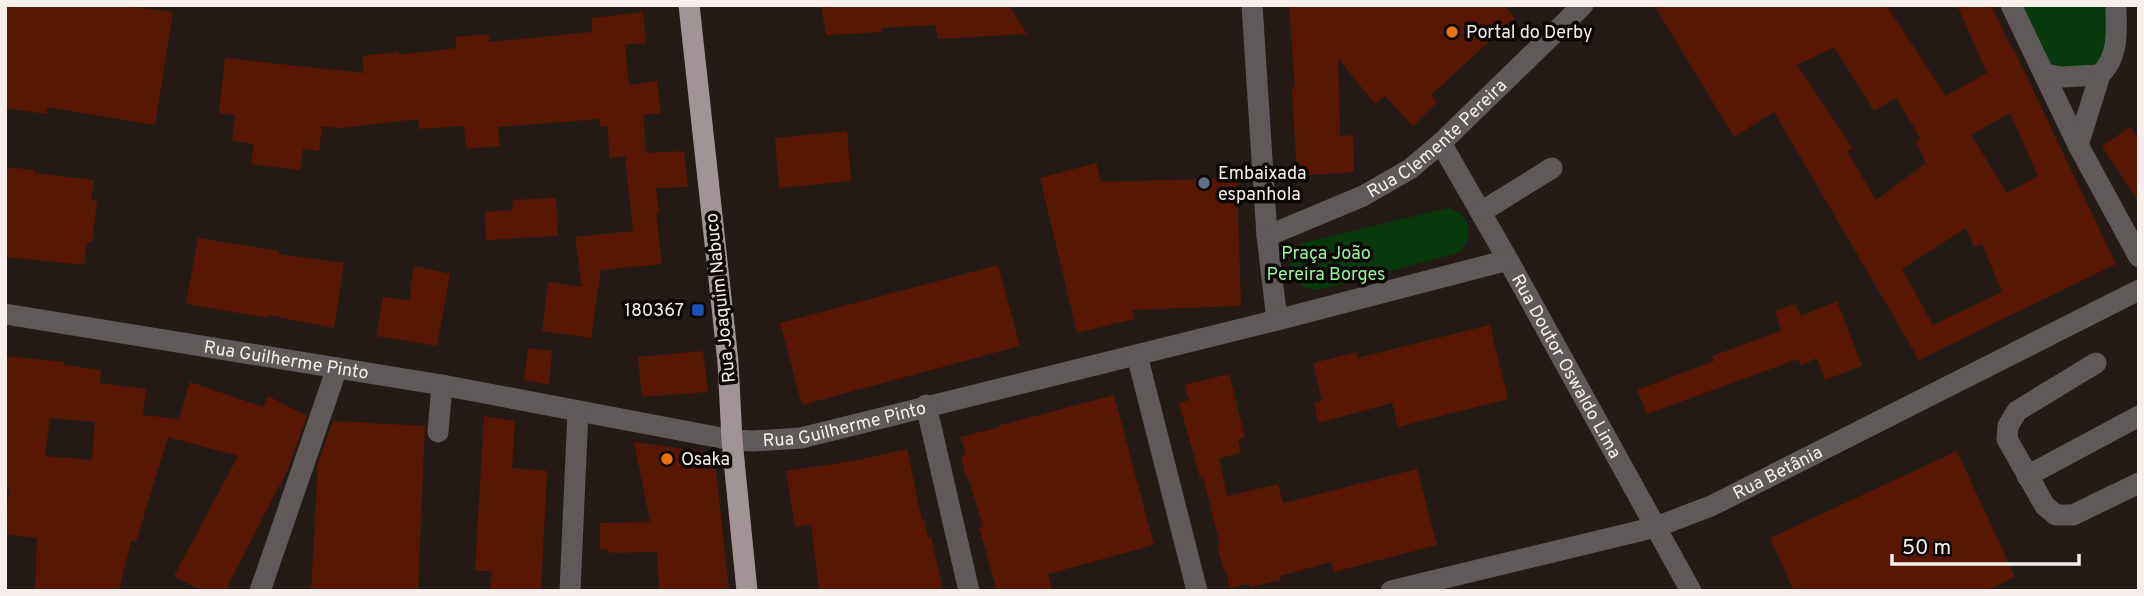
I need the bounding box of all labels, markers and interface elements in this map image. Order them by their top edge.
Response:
place label: Portal do Derby [1466,22,1592,45]
marker: Portal do Derby [1444,24,1460,40]
street label: Rua Clemente Pereira [1363,75,1513,204]
place label: Embaixada espanhola [1218,163,1307,207]
marker: Embaixada espanhola [1196,175,1212,191]
street label: Rua Joaquim Nabuco [701,212,742,384]
park label: Praça João Pereira Borges [1267,243,1385,287]
street label: Rua Doutor Oswaldo Lima [1505,270,1626,463]
place label: 180367 [624,300,684,323]
marker: 180367 [690,302,706,318]
street label: Rua Guilherme Pinto [202,336,370,386]
street label: Rua Guilherme Pinto [762,397,929,453]
street label: Rua Betânia [1730,442,1827,506]
place label: Osaka [681,449,730,472]
marker: Osaka [659,451,675,467]
scale bar [1892,522,2079,566]
text: 50 m [1902,535,1951,562]

